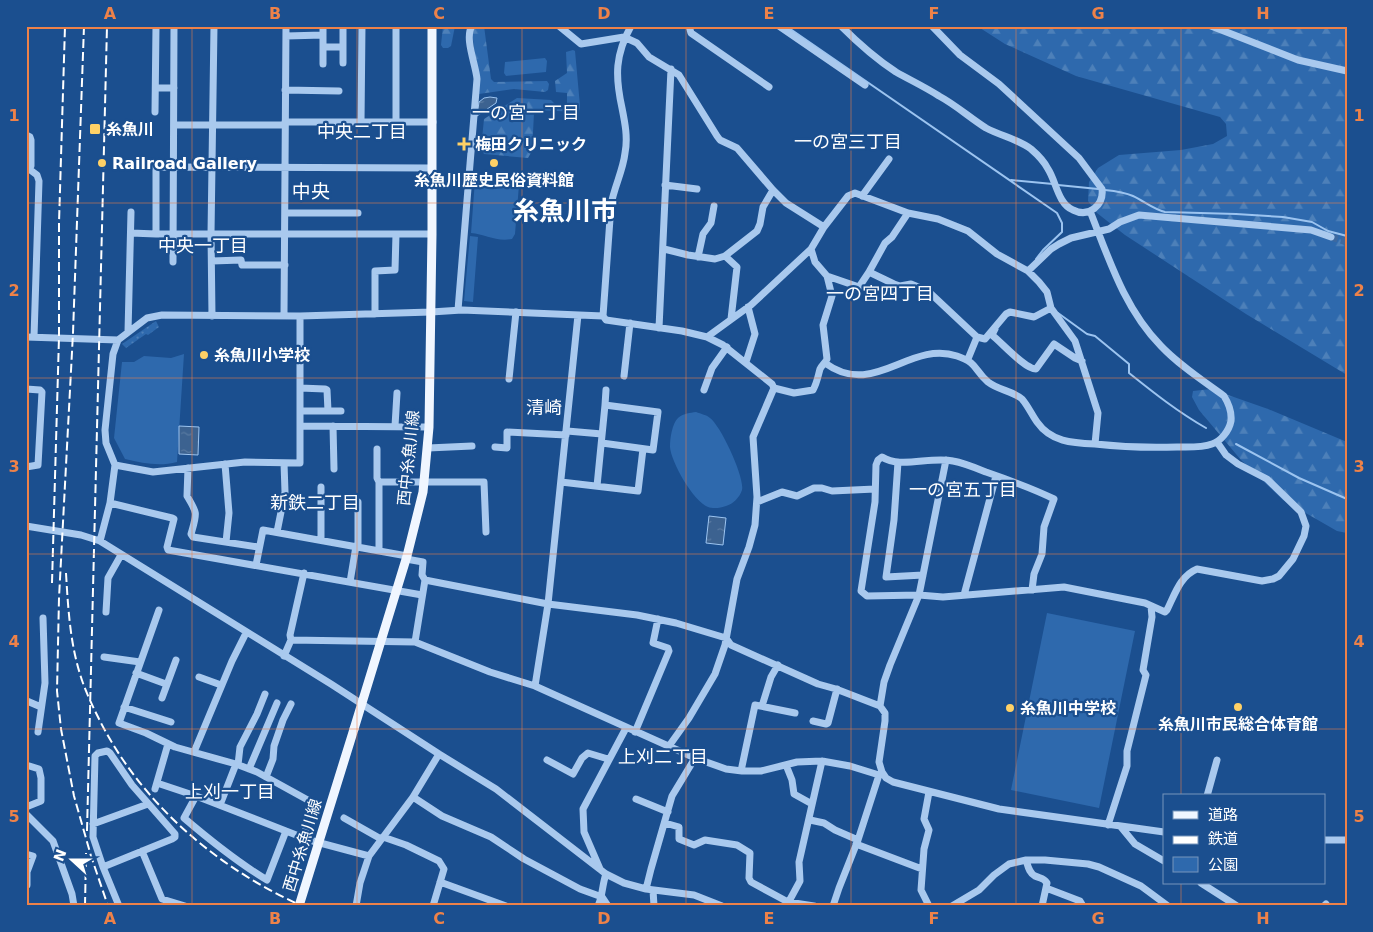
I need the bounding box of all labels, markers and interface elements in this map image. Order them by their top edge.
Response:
text: A [104,4,117,23]
text: B [269,4,281,23]
text: C [433,4,445,23]
text: D [597,4,611,23]
text: E [764,4,774,23]
text: F [929,4,939,23]
text: G [1091,4,1105,23]
text: H [1256,4,1270,23]
district label: 一の宮一丁目 [472,102,580,123]
text: 1 [8,106,20,125]
text: 1 [1353,106,1365,125]
place label: 糸魚川 [106,120,154,139]
district label: 中央二丁目 [317,121,407,142]
marker: 糸魚川 [88,122,102,136]
district label: 一の宮三丁目 [794,131,902,152]
place label: 梅田クリニック [475,135,587,154]
marker: 梅田クリニック [457,137,471,151]
place label: Railroad Gallery [112,154,257,173]
marker: Railroad Gallery [96,157,108,169]
marker: 糸魚川歴史民俗資料館 [488,157,500,169]
place label: 糸魚川歴史民俗資料館 [414,171,574,190]
district label: 中央 [292,180,330,202]
district label: 糸魚川市 [513,196,617,226]
district label: 中央一丁目 [158,235,248,256]
text: 2 [8,281,20,300]
text: 2 [1353,281,1365,300]
district label: 一の宮四丁目 [826,283,934,304]
place label: 糸魚川小学校 [214,346,310,365]
marker: 糸魚川小学校 [198,349,210,361]
district label: 清崎 [526,397,562,418]
street label: 西中糸魚川線 [394,409,423,507]
text: 3 [8,457,20,476]
text: 3 [1353,457,1365,476]
district label: 一の宮五丁目 [909,479,1017,500]
district label: 新鉄二丁目 [270,492,360,513]
text: 4 [8,632,20,651]
text: 4 [1353,632,1365,651]
place label: 糸魚川中学校 [1020,699,1116,718]
marker: 糸魚川市民総合体育館 [1232,701,1244,713]
marker: 糸魚川中学校 [1004,702,1016,714]
place label: 糸魚川市民総合体育館 [1158,715,1318,734]
district label: 上刈二丁目 [618,746,708,767]
district label: 上刈一丁目 [185,781,275,802]
legend [1163,794,1326,884]
street label: 西中糸魚川線 [279,796,326,894]
text: 道路 [1208,806,1238,824]
text: 5 [8,807,20,826]
text: 5 [1353,807,1365,826]
text: 鉄道 [1208,830,1238,848]
north arrow [48,834,98,884]
text: N [50,847,69,864]
text: 公園 [1208,856,1238,874]
text: A [104,909,117,928]
text: B [269,909,281,928]
text: C [433,909,445,928]
text: D [597,909,611,928]
text: E [764,909,774,928]
text: F [929,909,939,928]
text: G [1091,909,1105,928]
text: H [1256,909,1270,928]

